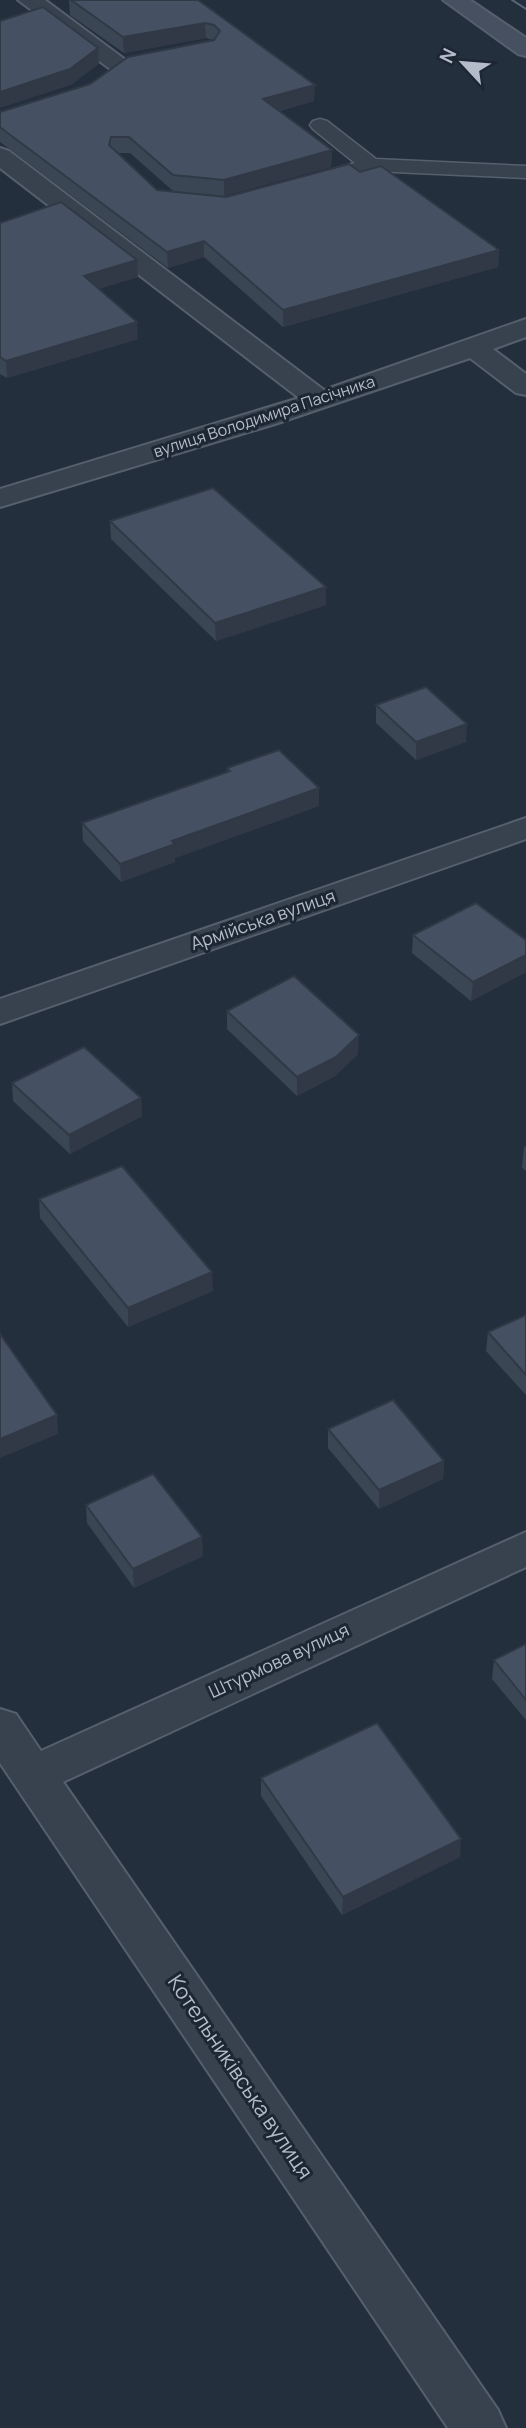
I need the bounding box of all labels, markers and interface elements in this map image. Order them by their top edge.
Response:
north arrow [428,28,498,98]
text: N [433,44,462,67]
street label: вулиця Володимира Пасічника [150,370,378,462]
street label: Армійська вулиця [187,883,338,955]
street label: Штурмова вулиця [205,1617,353,1703]
street label: Котельниківська вулиця [162,1969,320,2184]

